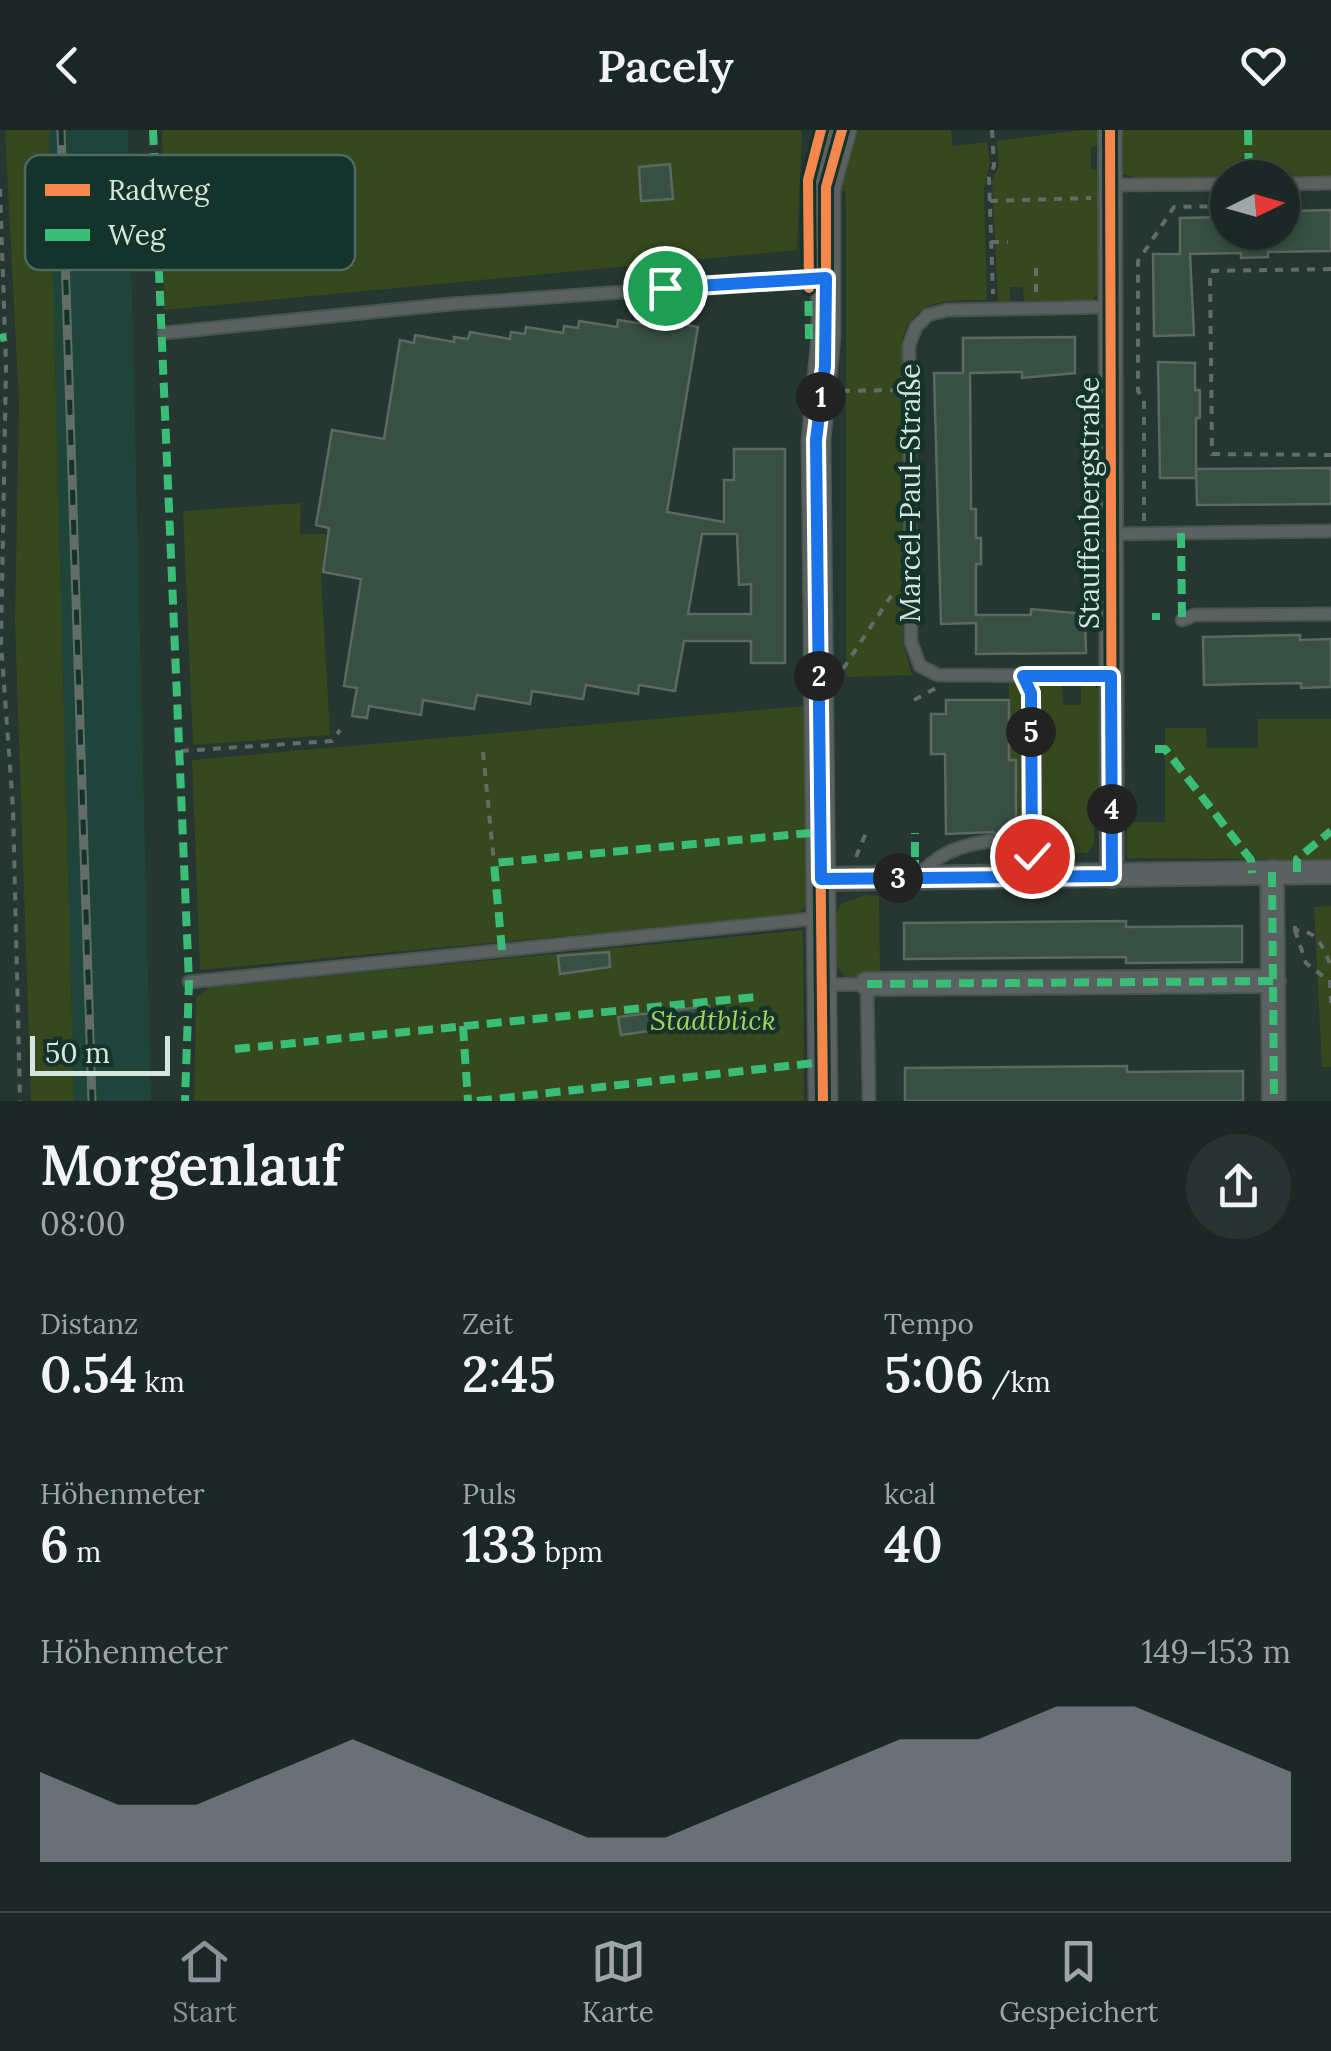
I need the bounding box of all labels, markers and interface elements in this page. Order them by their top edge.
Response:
text: Pacely [597,37,734,94]
icon: back [40,38,95,93]
icon: heart [1236,38,1291,93]
legend [25,155,355,270]
north arrow [1210,160,1300,250]
map controls [1210,160,1300,250]
text: Radweg [108,172,210,208]
text: Weg [108,217,166,253]
pin [623,246,708,331]
icon: arrive [638,261,693,316]
street label: Marcel-Paul-Straße [892,364,928,622]
pin: 1 [796,372,846,422]
street label: Stauffenbergstraße [1071,377,1107,629]
text: 1 [815,379,827,415]
pin: 2 [794,651,844,701]
text: 2 [812,658,826,694]
pin: 5 [1006,707,1056,757]
text: 5 [1023,714,1039,750]
pin: 4 [1087,784,1137,834]
text: 4 [1104,791,1120,827]
pin [990,814,1075,899]
icon: check [1005,829,1060,884]
pin: 3 [873,853,923,903]
text: 3 [890,860,906,896]
park label: Stadtblick [650,1002,776,1038]
scale bar [30,1031,170,1076]
text: 50 m [45,1035,110,1071]
text: Morgenlauf [40,1130,341,1200]
button: share [1186,1134,1291,1239]
text: 08:00 [40,1203,126,1244]
text: Distanz [40,1306,138,1342]
text: Zeit [462,1306,513,1342]
text: Tempo [884,1306,974,1342]
text: 0.54 [40,1342,137,1406]
text: 2:45 [462,1342,556,1406]
text: 5:06 [884,1342,984,1406]
text: km [137,1364,185,1400]
text: /km [984,1364,1051,1400]
text: Höhenmeter [40,1476,205,1512]
text: Puls [462,1476,516,1512]
text: kcal [884,1476,936,1512]
text: 6 [40,1512,69,1576]
text: 133 [462,1512,538,1576]
text: 40 [884,1512,943,1576]
text: m [69,1534,101,1570]
text: bpm [538,1534,603,1570]
text: Höhenmeter [40,1631,228,1672]
text: 149–153 m [1142,1631,1291,1672]
tab: Start [173,1934,237,2030]
tab: Karte [582,1934,654,2030]
tab: Gespeichert [999,1934,1158,2030]

